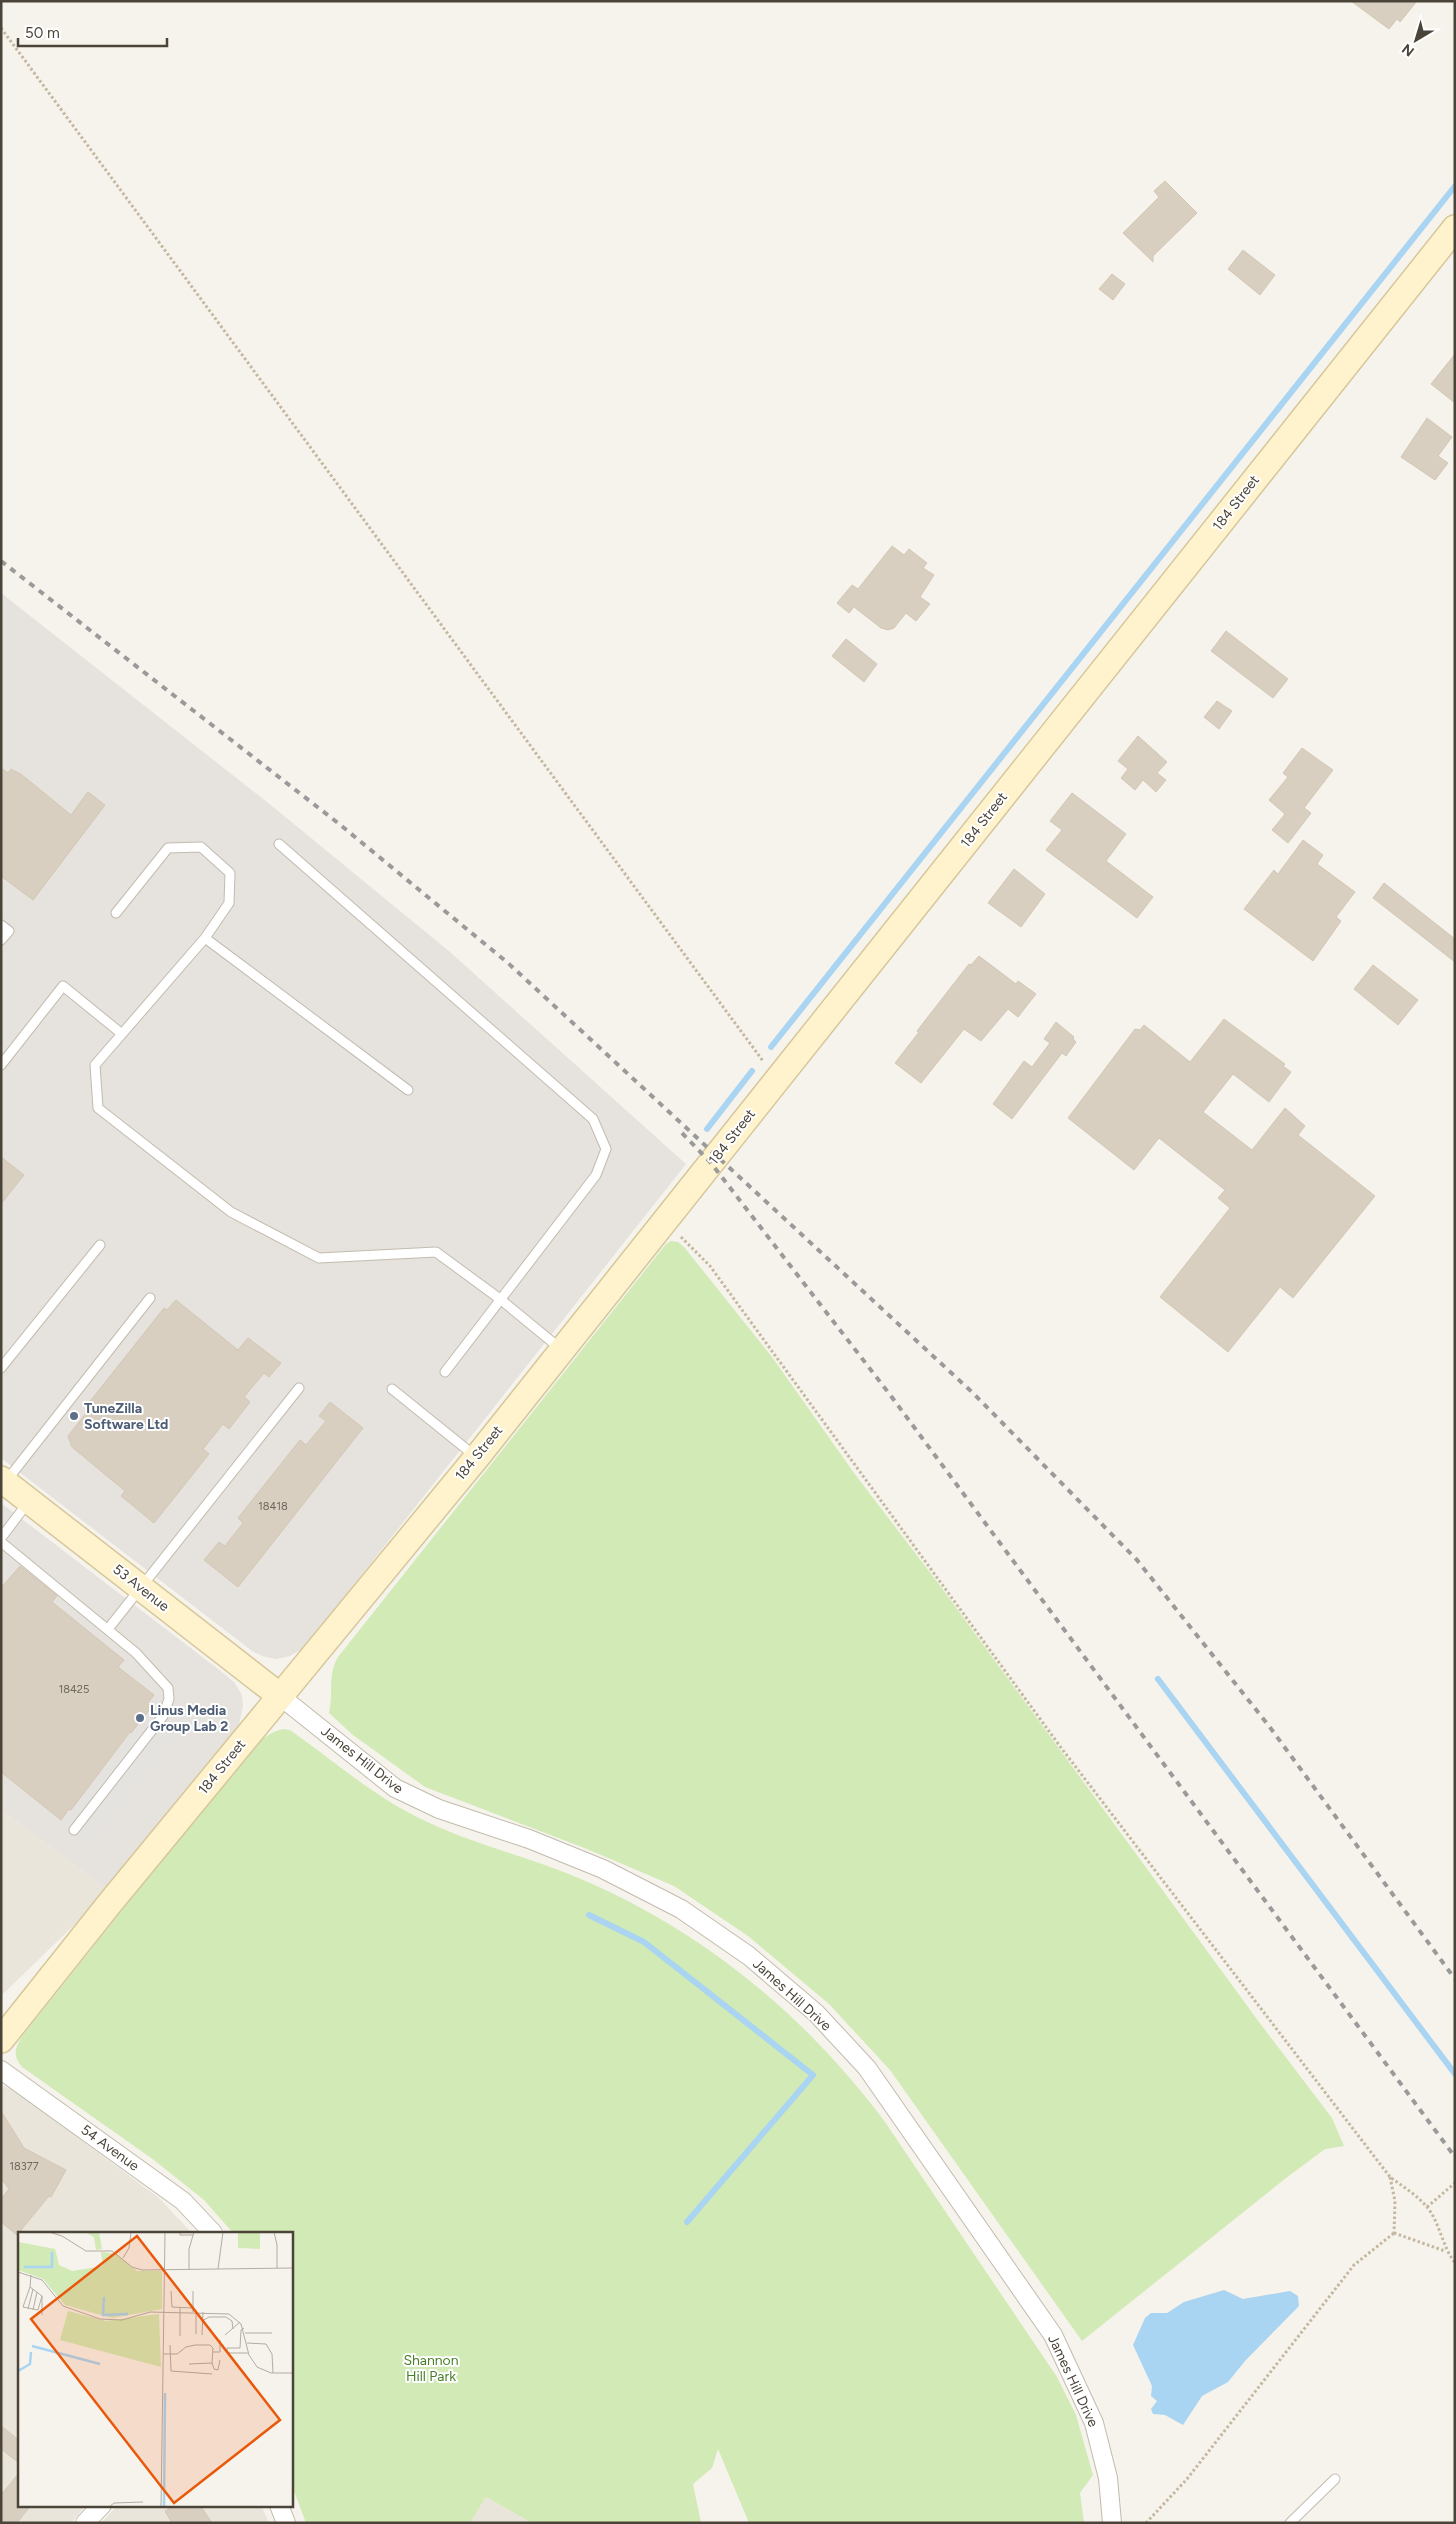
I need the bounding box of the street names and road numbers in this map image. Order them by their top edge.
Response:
street label: 184 Street [1209,472,1263,534]
street label: 184 Street [957,789,1011,851]
street label: 184 Street [705,1106,759,1168]
street label: 184 Street [452,1422,506,1484]
street label: 53 Avenue [110,1561,173,1615]
street label: James Hill Drive [318,1723,407,1798]
street label: 184 Street [195,1736,249,1798]
street label: James Hill Drive [749,1955,835,2035]
street label: 54 Avenue [78,2121,143,2175]
street label: James Hill Drive [1044,2332,1102,2430]

